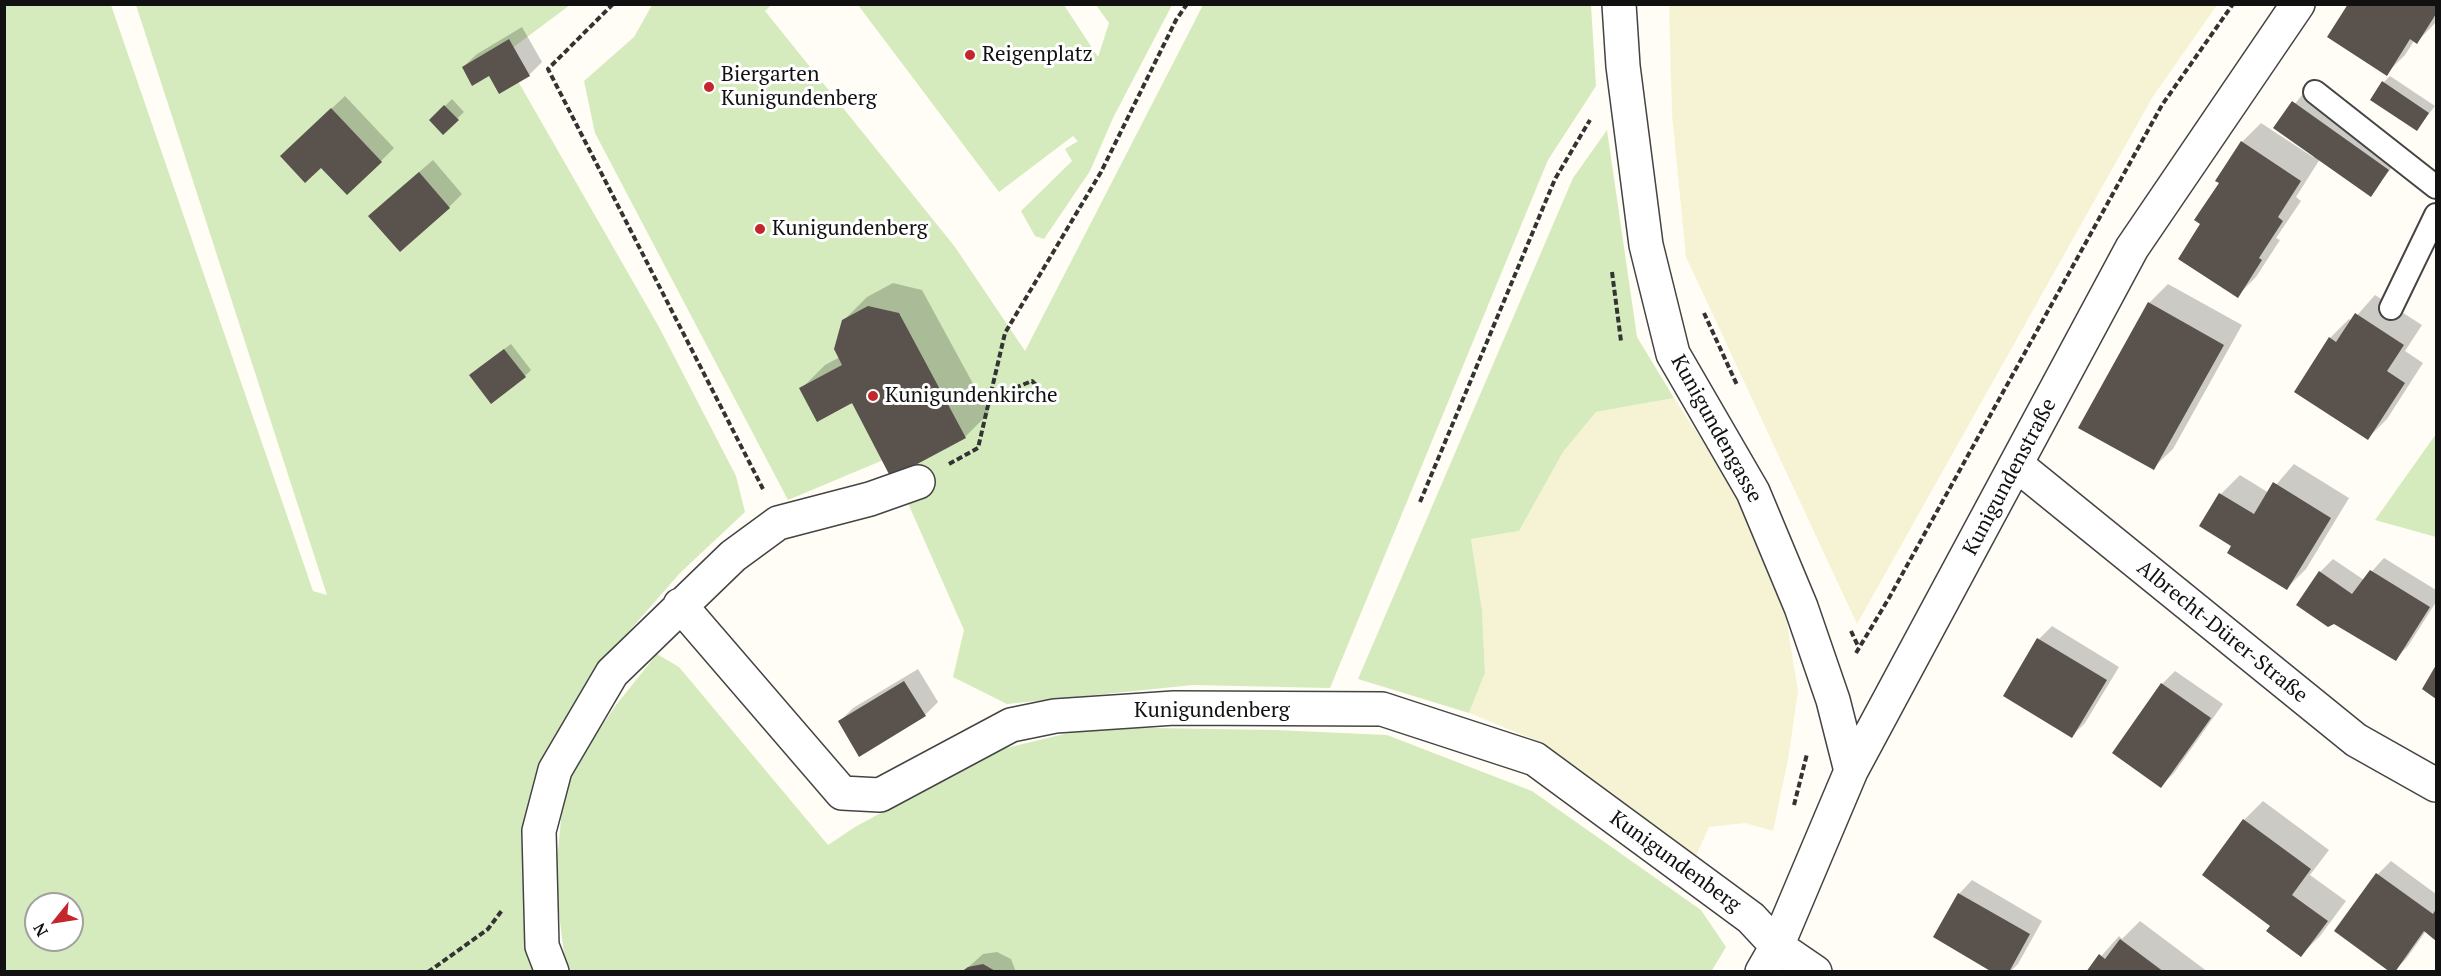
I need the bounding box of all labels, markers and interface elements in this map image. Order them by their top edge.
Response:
place label: Reigenplatz [982,42,1093,68]
marker: Reigenplatz [963,48,977,62]
place label: Biergarten Kunigundenberg [721,62,877,112]
marker: Biergarten Kunigundenberg [702,80,716,94]
place label: Kunigundenberg [772,216,928,242]
marker: Kunigundenberg [753,222,767,236]
street label: Kunigundengasse [1665,351,1767,507]
place label: Kunigundenkirche [885,383,1058,409]
marker: Kunigundenkirche [866,389,880,403]
street label: Kunigundenstraße [1958,394,2062,560]
street label: Albrecht-Dürer-Straße [2132,555,2312,709]
street label: Kunigundenberg [1134,698,1290,724]
street label: Kunigundenberg [1605,806,1745,918]
north arrow [24,892,84,952]
text: N [28,919,53,941]

